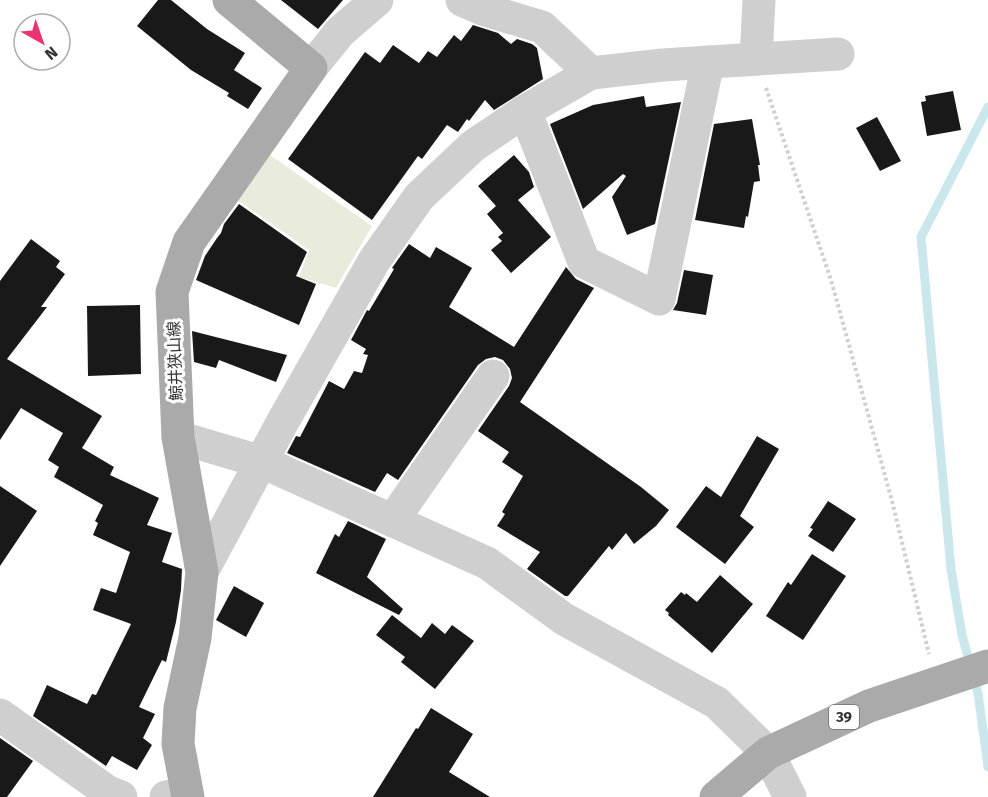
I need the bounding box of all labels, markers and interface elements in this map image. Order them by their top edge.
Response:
north arrow [12,12,72,72]
text: N [41,42,61,64]
street label: 鯨井狭山線 [164,321,186,401]
road number: 39 [829,705,859,729]

